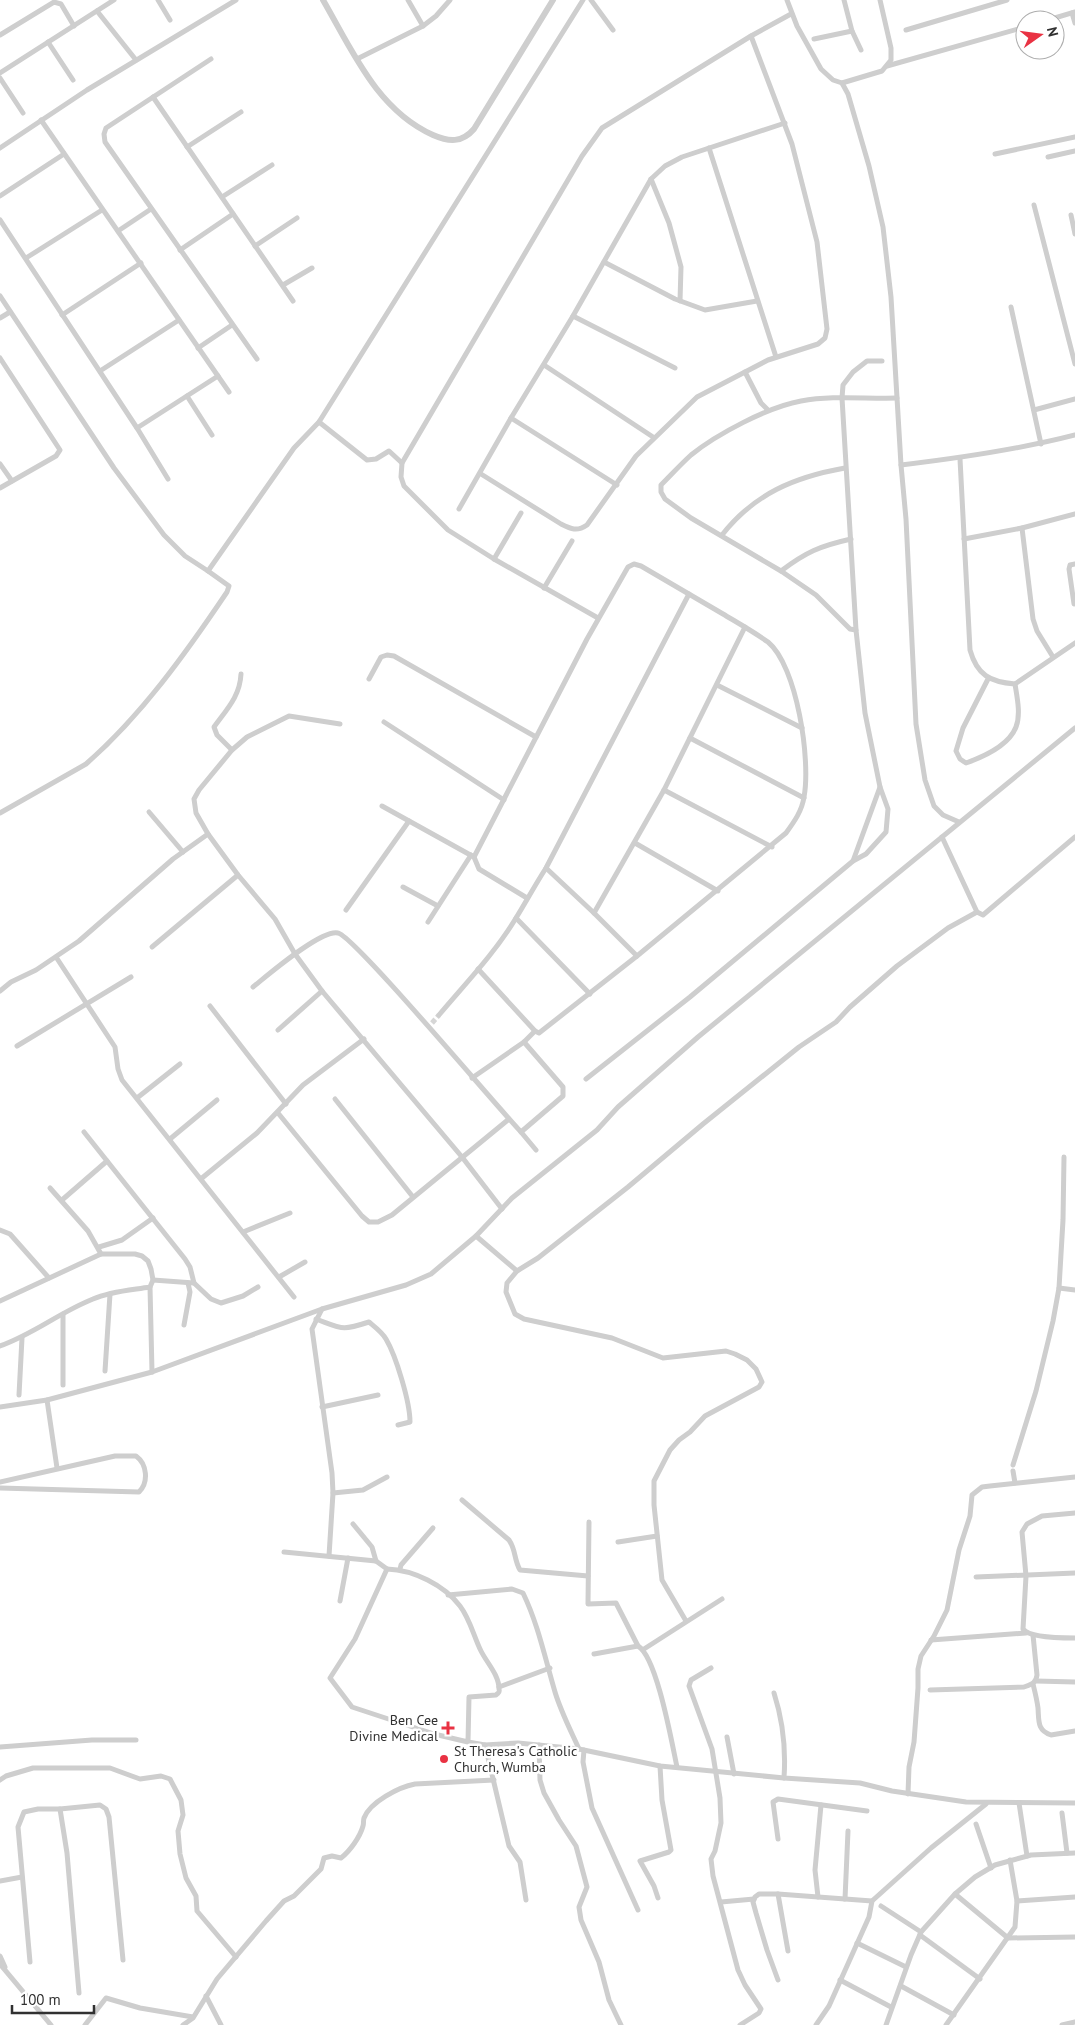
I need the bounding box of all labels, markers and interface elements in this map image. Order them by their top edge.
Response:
north arrow [1015,10,1065,60]
text: N [1043,25,1062,38]
place label: Ben Cee Divine Medical [349,1711,438,1745]
marker: Ben Cee Divine Medical [442,1722,454,1734]
place label: St Theresa's Catholic Church, Wumba [454,1742,577,1776]
marker: St Theresa's Catholic Church, Wumba [438,1753,450,1765]
scale bar [12,1982,95,2014]
text: 100 m [20,1990,61,2009]

